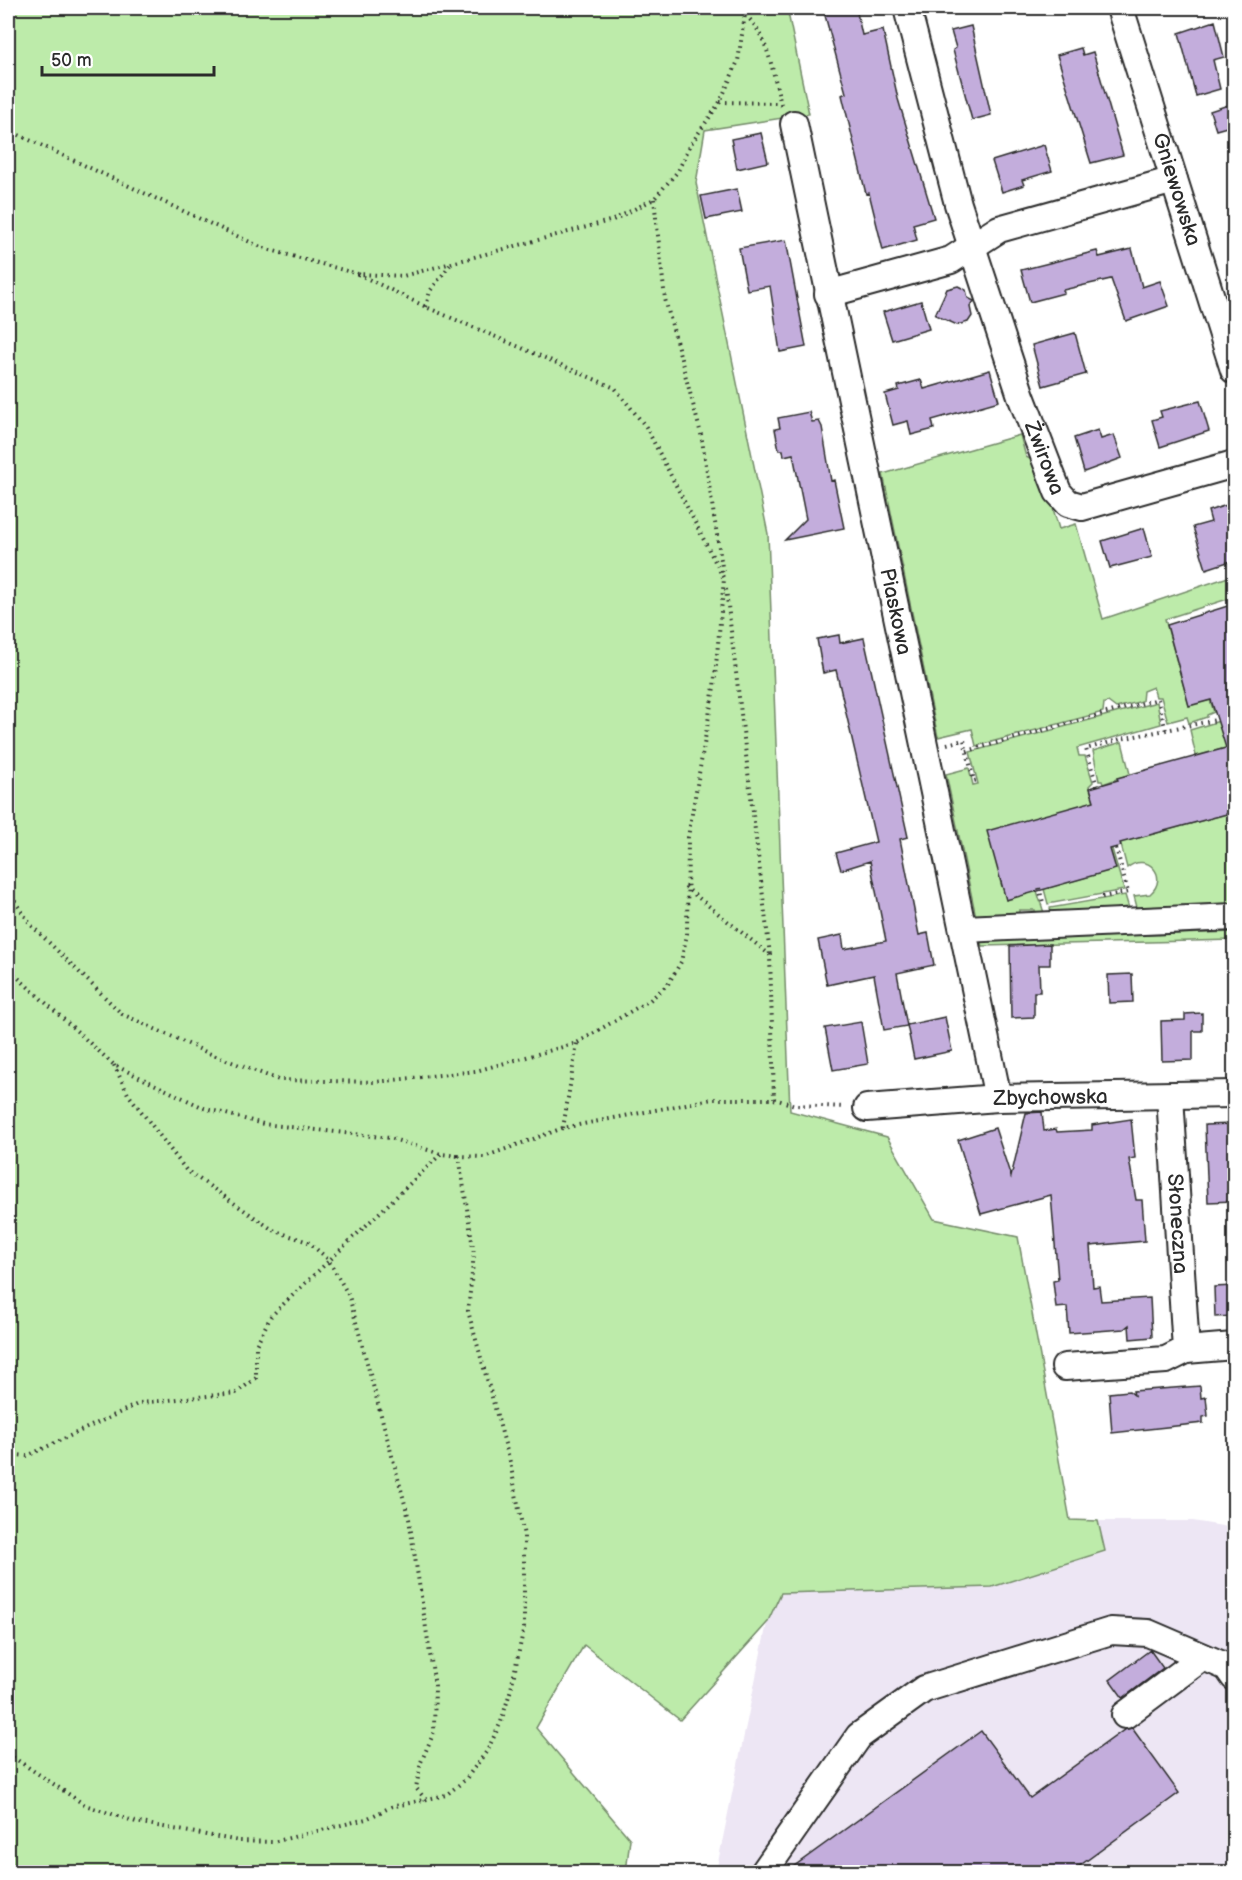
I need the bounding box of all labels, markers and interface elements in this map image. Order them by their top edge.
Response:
scale bar [42,39,214,77]
text: 50 m [51,50,92,71]
street label: Gniewowska [1148,130,1207,249]
street label: Żwirowa [1019,417,1070,498]
street label: Piaskowa [875,566,917,657]
street label: Zbychowska [992,1084,1108,1111]
street label: Słoneczna [1162,1173,1194,1275]

